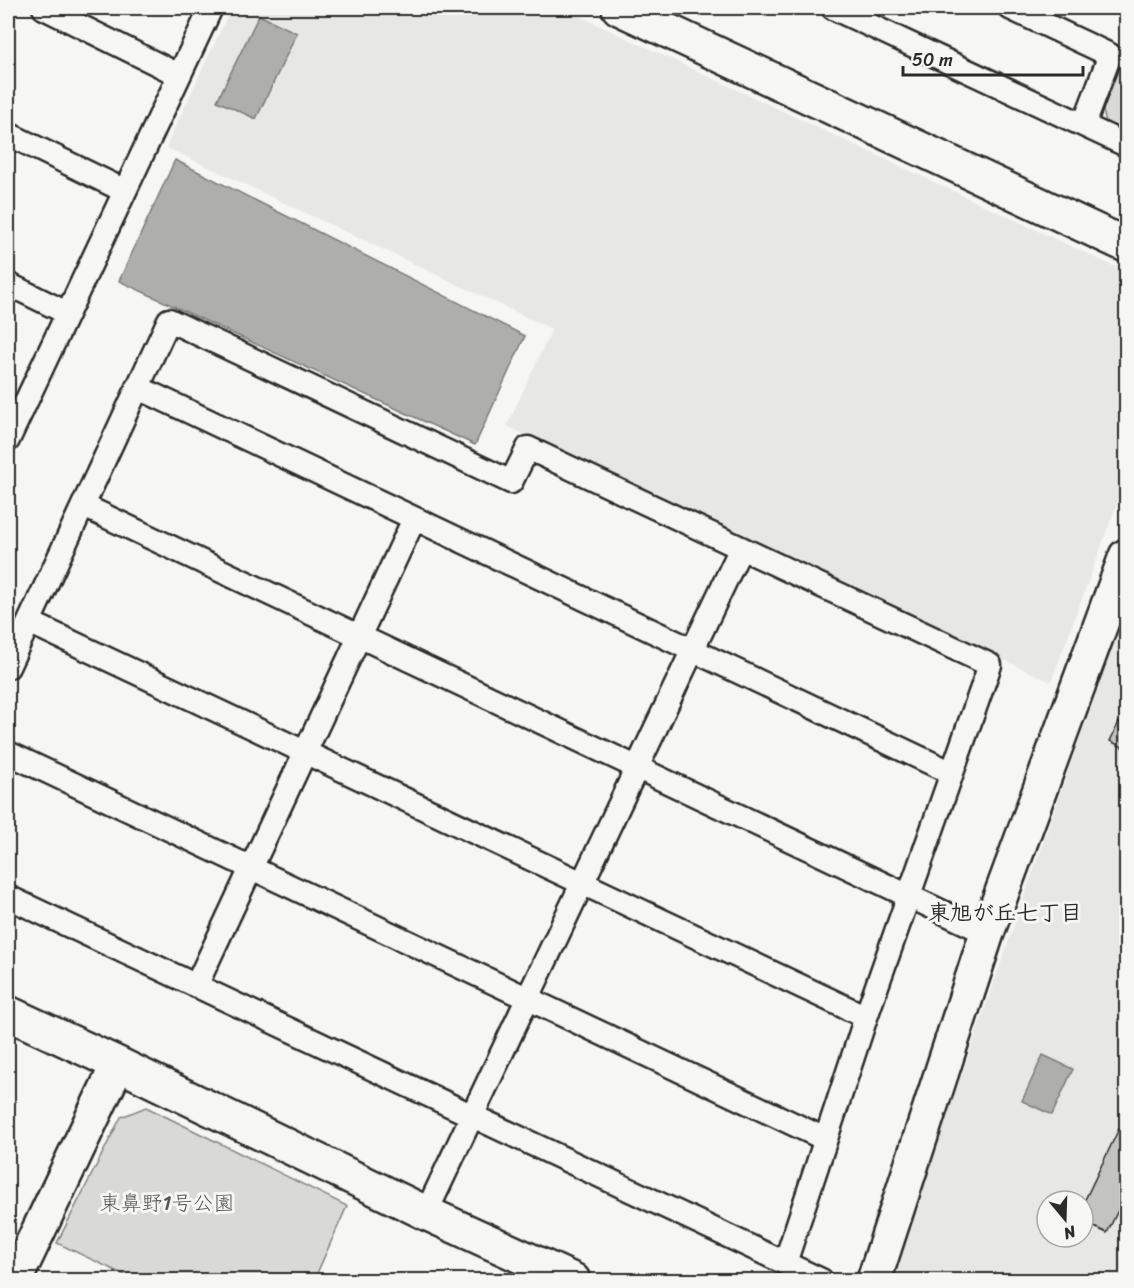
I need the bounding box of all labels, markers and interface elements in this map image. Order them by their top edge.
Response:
scale bar [903,39,1083,77]
text: 50 m [912,44,953,76]
district label: 東旭が丘七丁目 [928,893,1082,932]
park label: 東鼻野1号公園 [99,1184,235,1222]
north arrow [1035,1189,1095,1249]
text: N [1059,1217,1081,1249]

